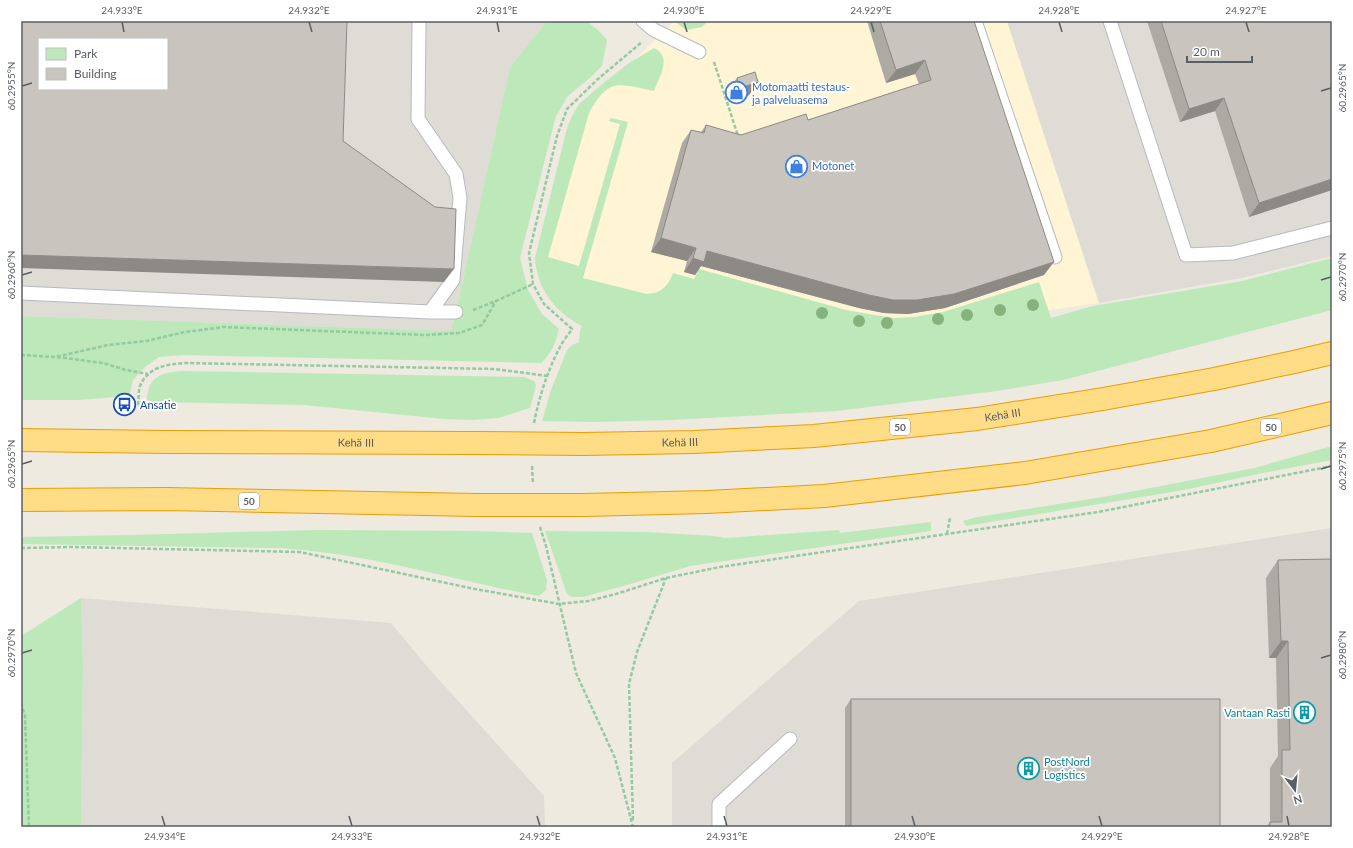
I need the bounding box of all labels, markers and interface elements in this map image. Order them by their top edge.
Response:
text: 24.933°E [101,4,143,16]
text: 24.932°E [288,4,330,16]
text: 24.931°E [476,4,518,16]
text: 24.930°E [663,4,705,16]
text: 24.929°E [850,4,892,16]
text: 24.928°E [1038,4,1080,16]
text: 24.927°E [1225,4,1267,16]
legend [38,38,168,90]
scale bar [1187,38,1252,64]
text: 20 m [1193,44,1220,59]
text: Park [74,46,98,61]
text: 60.2955°N [5,62,17,110]
text: 60.2965°N [1336,64,1348,112]
text: Building [74,66,117,81]
shop icon: Motomaatti testaus- ja palveluasema [724,80,750,106]
place label: Motomaatti testaus- ja palveluasema [751,80,850,106]
shop icon: Motonet [784,153,810,179]
place label: Motonet [812,159,854,172]
text: 60.2960°N [5,251,17,299]
text: 60.2970°N [1336,253,1348,301]
bus stop icon: Ansatie [111,392,137,418]
place label: Ansatie [140,398,176,411]
street label: Kehä III [984,405,1022,424]
road number: 50 [890,419,910,435]
road number: 50 [1261,419,1281,435]
street label: Kehä III [662,435,698,449]
street label: Kehä III [338,436,374,449]
text: 60.2965°N [5,440,17,488]
text: 60.2975°N [1336,442,1348,490]
road number: 50 [239,493,259,509]
text: 60.2970°N [5,629,17,677]
text: 60.2980°N [1336,631,1348,679]
building icon: Vantaan Rasti [1292,700,1318,726]
place label: Vantaan Rasti [1224,706,1290,719]
building icon: PostNord Logistics [1016,755,1042,781]
place label: PostNord Logistics [1044,755,1090,781]
north arrow [1275,770,1315,810]
text: N [1292,793,1304,808]
text: 24.934°E [144,830,186,842]
text: 24.933°E [331,830,373,842]
text: 24.932°E [519,830,561,842]
text: 24.931°E [706,830,748,842]
text: 24.930°E [894,830,936,842]
text: 24.929°E [1081,830,1123,842]
text: 24.928°E [1268,830,1310,842]

